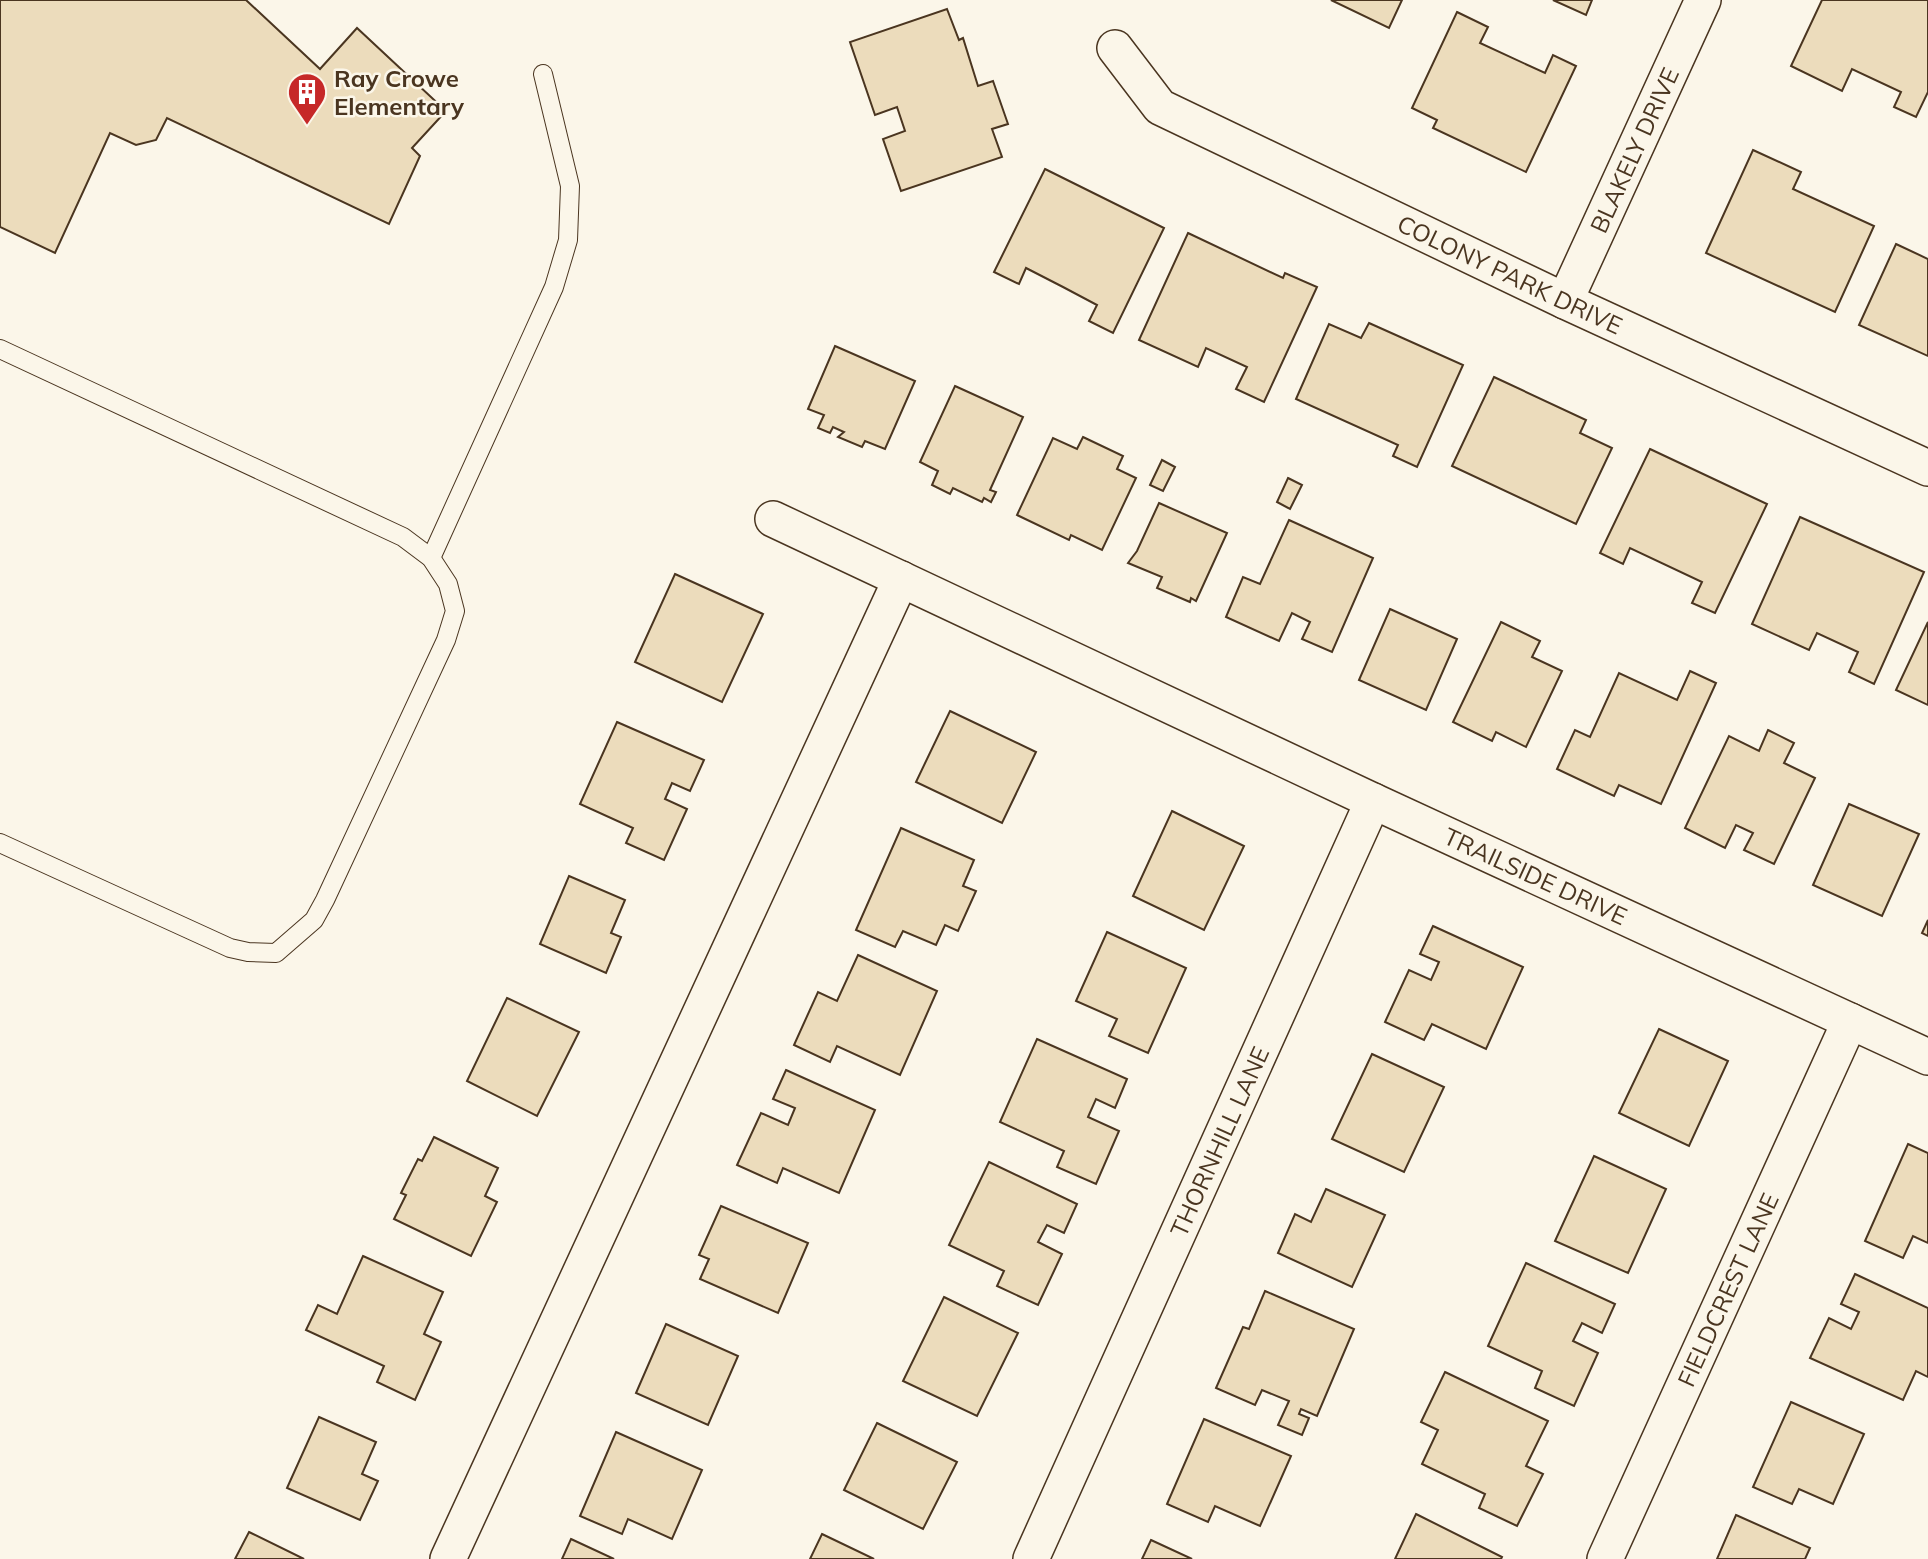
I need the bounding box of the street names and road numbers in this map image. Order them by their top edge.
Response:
street label: BLAKELY DRIVE [1583,63,1685,238]
street label: COLONY PARK DRIVE [1393,208,1627,340]
street label: TRAILSIDE DRIVE [1439,821,1632,931]
street label: THORNHILL LANE [1163,1042,1275,1241]
street label: FIELDCREST LANE [1671,1188,1785,1391]

